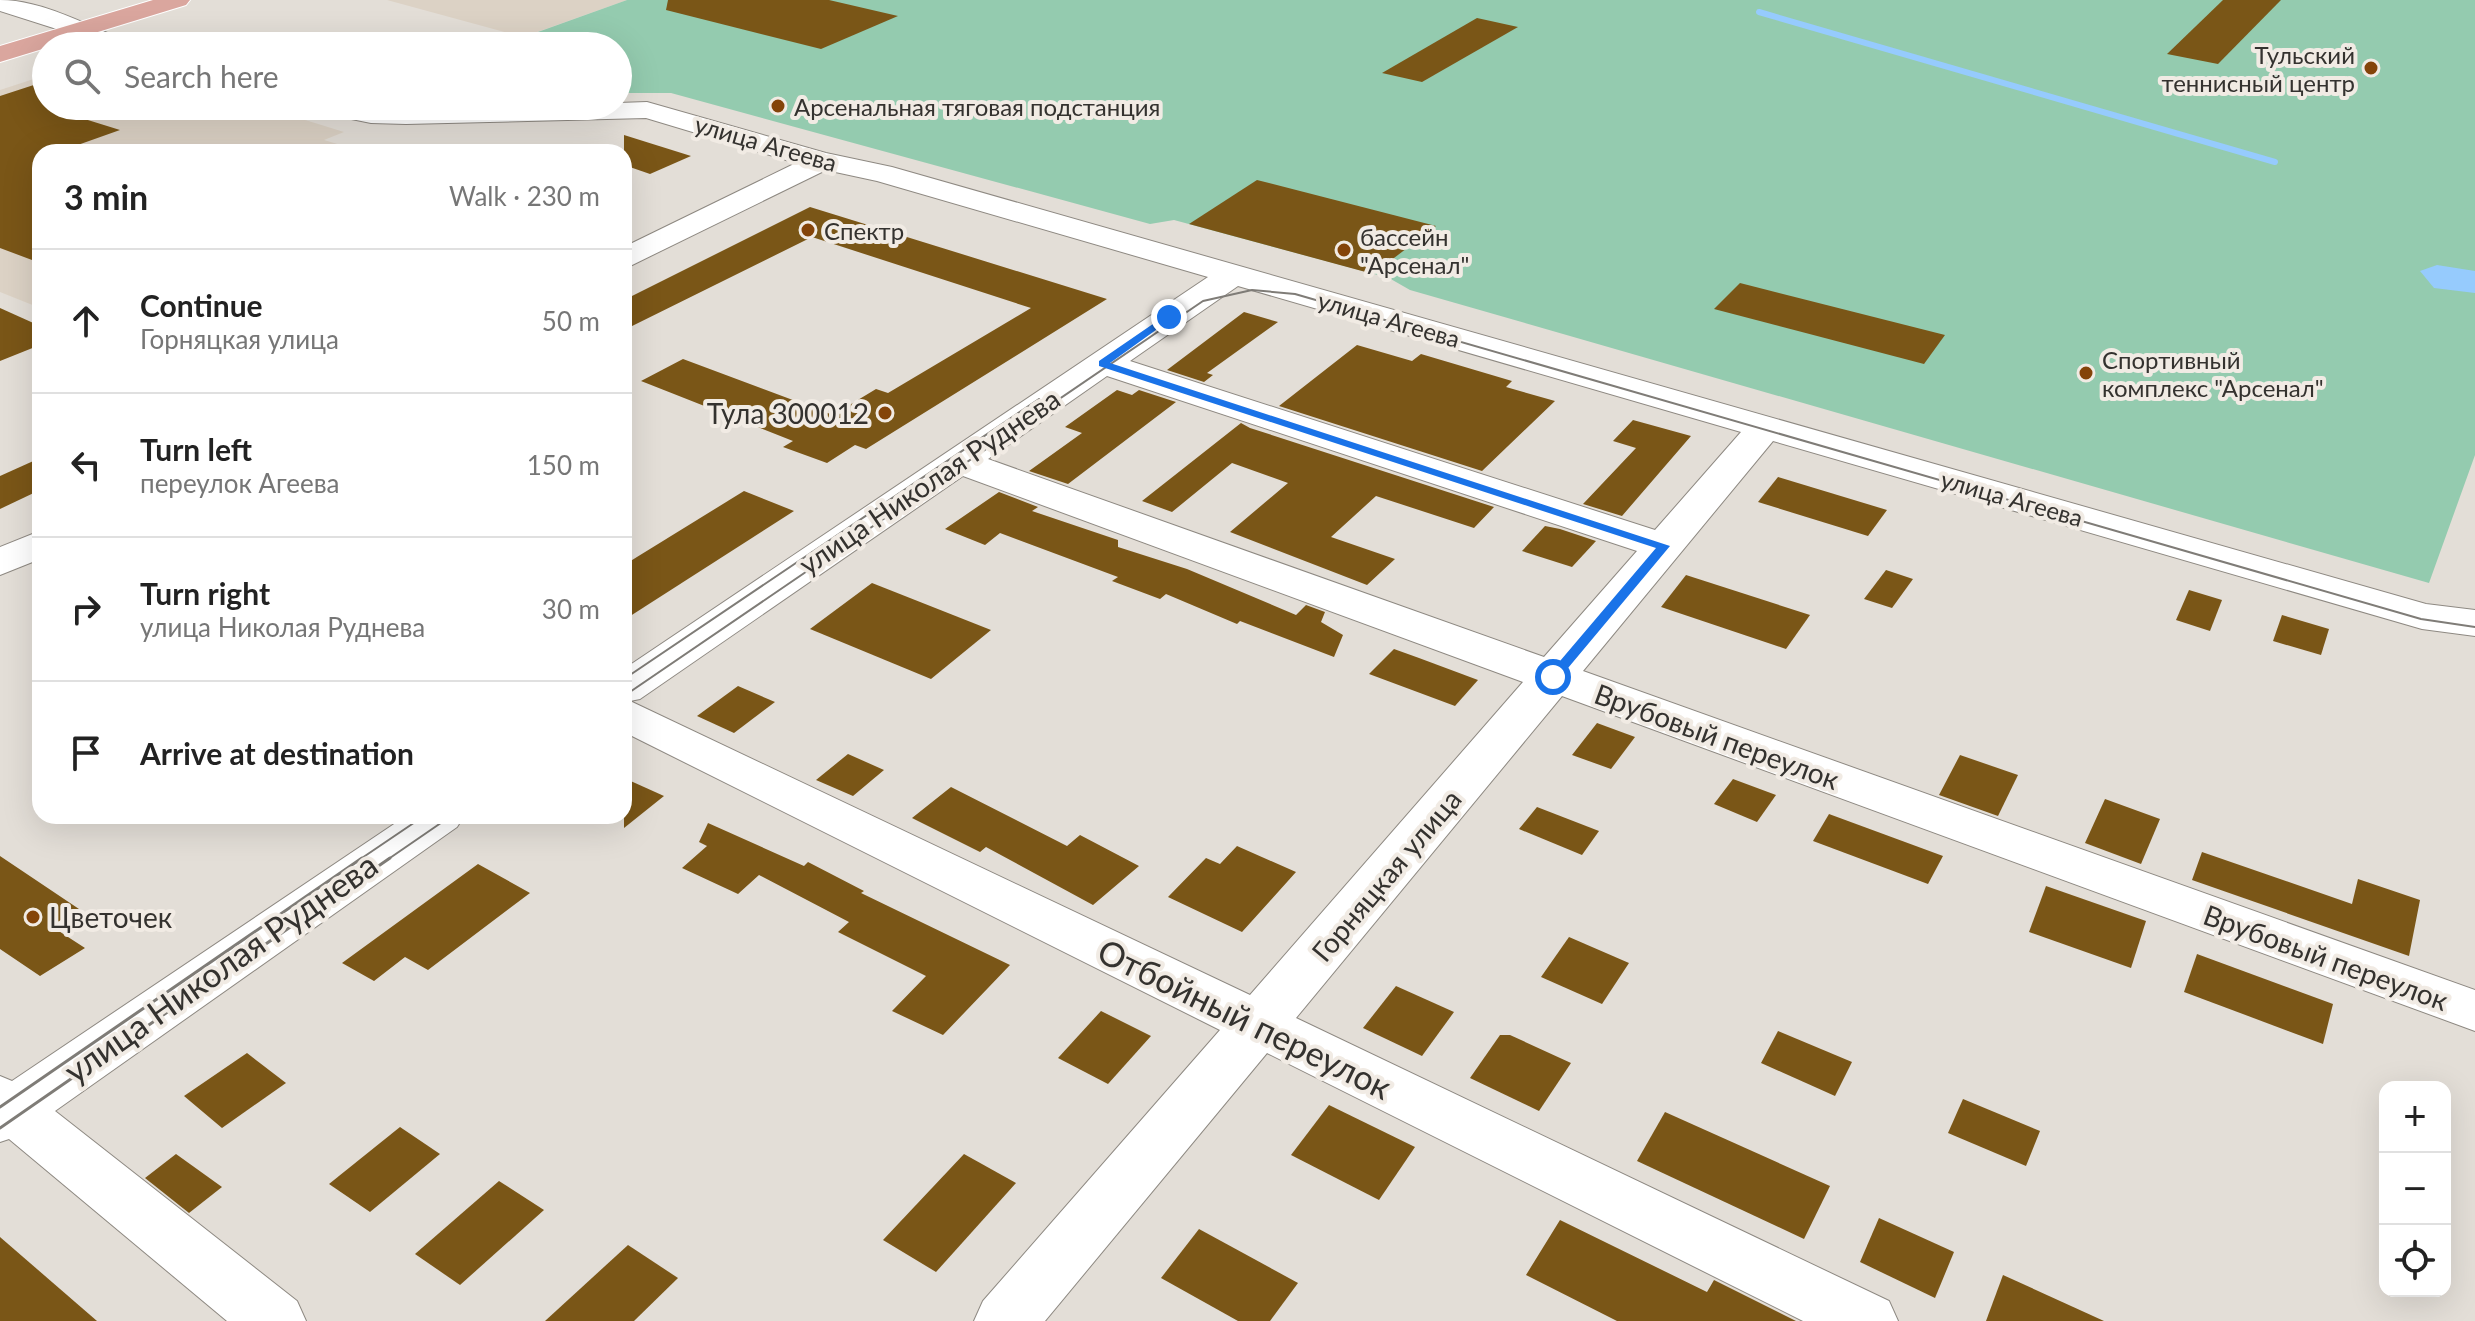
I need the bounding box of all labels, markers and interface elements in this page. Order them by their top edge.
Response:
search box [32,32,632,120]
place label: Тульский теннисный центр [2162,40,2355,97]
icon: search [60,54,104,98]
text: Search here [124,58,279,94]
marker: Тульский теннисный центр [2362,59,2380,77]
place label: Арсенальная тяговая подстанция [794,92,1160,121]
marker: Арсенальная тяговая подстанция [769,97,787,115]
street label: улица Агеева [692,109,840,177]
text: 3 min [64,176,148,217]
text: Walk · 230 m [449,180,600,212]
place label: Спектр [824,216,904,245]
marker: Спектр [799,221,817,239]
place label: бассейн "Арсенал" [1360,222,1469,279]
marker: бассейн "Арсенал" [1335,241,1353,259]
street label: улица Агеева [1315,285,1463,353]
text: Continue [140,287,263,323]
icon: ahead [64,299,108,343]
route end [1151,299,1187,335]
text: 50 m [542,305,600,337]
text: Горняцкая улица [140,323,339,355]
place label: Спортивный комплекс "Арсенал" [2102,345,2324,402]
marker: Спортивный комплекс "Арсенал" [2077,364,2095,382]
street label: улица Николая Руднева [792,381,1066,581]
place label: Тула 300012 [707,396,869,430]
marker: Тула 300012 [876,404,894,422]
text: Turn left [140,431,252,467]
icon: left [64,443,108,487]
text: 150 m [527,449,600,481]
street label: улица Агеева [1938,464,2086,532]
text: переулок Агеева [140,467,340,499]
text: Turn right [140,575,270,611]
icon: right [64,587,108,631]
text: 30 m [542,593,600,625]
text: улица Николая Руднева [140,611,425,643]
route start [1535,659,1571,695]
street label: Врубовый переулок [1590,676,1844,796]
icon: arrive [64,731,108,775]
text: Arrive at destination [140,735,414,771]
street label: Горняцкая улица [1304,782,1468,968]
street label: улица Николая Руднева [55,843,385,1091]
street label: Врубовый переулок [2199,897,2453,1017]
place label: Цветочек [49,900,173,934]
marker: Цветочек [24,908,42,926]
street label: Отбойный переулок [1092,929,1399,1107]
map controls [2379,1081,2451,1297]
button: + [2379,1081,2451,1153]
button: − [2379,1153,2451,1225]
button: locate [2379,1225,2451,1297]

